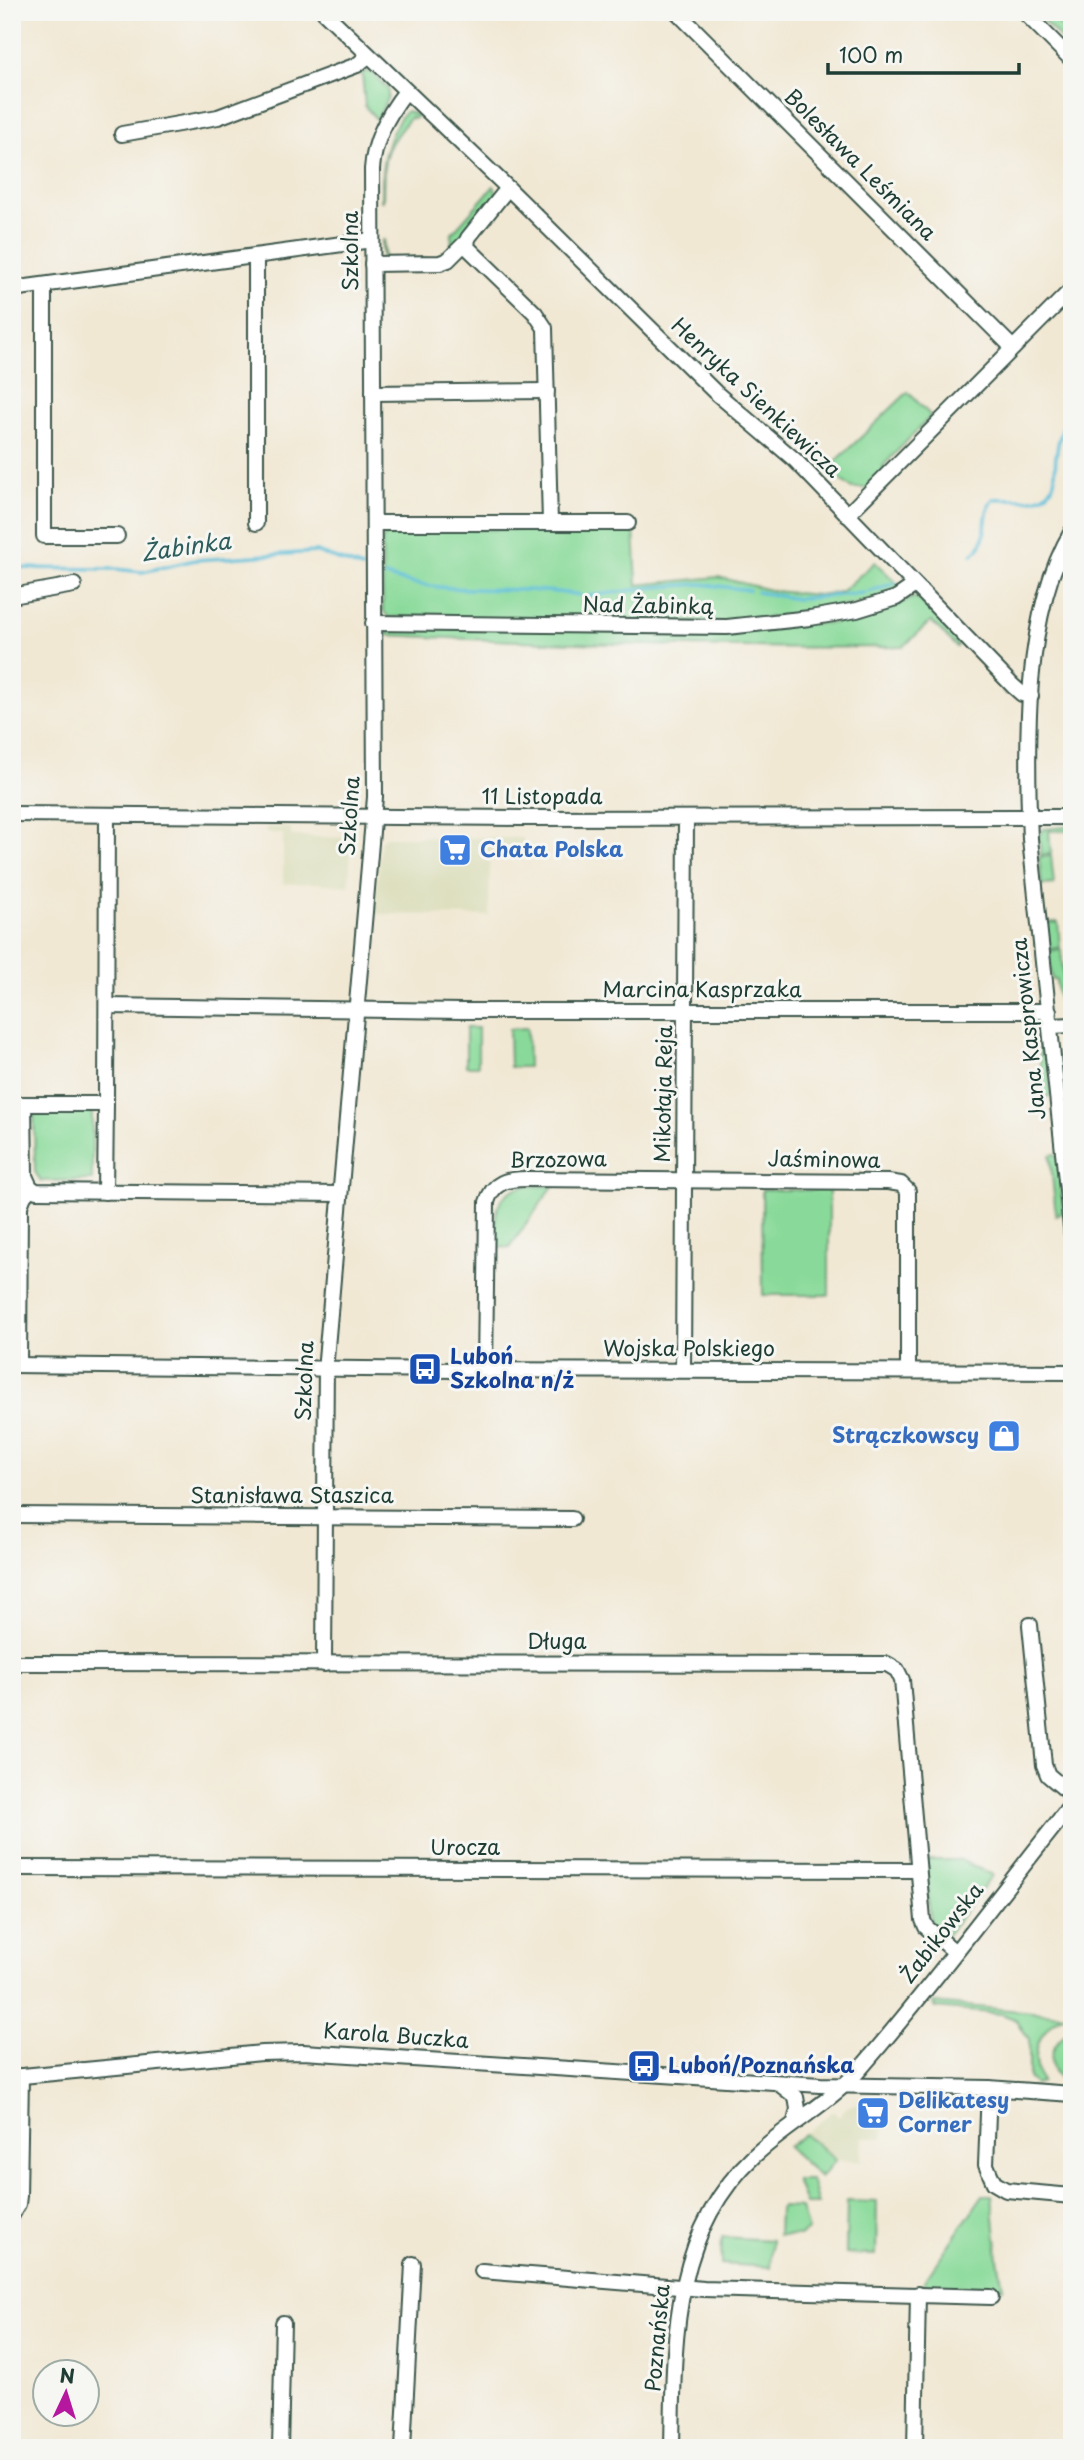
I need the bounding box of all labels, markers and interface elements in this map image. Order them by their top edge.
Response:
scale bar [828,32,1019,76]
text: 100 m [839,38,903,70]
street label: Bolesława Leśmiana [778,80,945,247]
street label: Szkolna [333,211,365,291]
street label: Henryka Sienkiewicza [665,309,850,484]
water label: Żabinka [139,522,233,569]
street label: Nad Żabinką [582,587,714,621]
street label: Szkolna [329,775,367,857]
street label: 11 Listopada [482,779,603,811]
supermarket icon: Chata Polska [436,831,474,869]
place label: Chata Polska [480,832,623,864]
street label: Jana Kasprowicza [1002,937,1052,1122]
street label: Marcina Kasprzaka [603,972,802,1004]
street label: Mikołaja Reja [645,1025,679,1163]
street label: Brzozowa [509,1141,607,1175]
street label: Jaśminowa [767,1141,881,1175]
street label: Wojska Polskiego [603,1331,775,1363]
place label: Luboń Szkolna n/ż [450,1339,575,1395]
street label: Szkolna [286,1340,320,1421]
bus stop icon: Luboń Szkolna n/ż [406,1350,444,1388]
shop icon: Strączkowscy [985,1417,1023,1455]
place label: Strączkowscy [832,1418,979,1450]
street label: Stanisława Staszica [190,1478,394,1510]
street label: Długa [527,1624,587,1656]
street label: Urocza [430,1830,500,1862]
street label: Żabikowska [891,1875,990,1989]
street label: Karola Buczka [322,2013,470,2055]
bus stop icon: Luboń/Poznańska [625,2047,663,2085]
place label: Luboń/Poznańska [668,2048,854,2080]
place label: Delikatesy Corner [898,2083,1009,2139]
supermarket icon: Delikatesy Corner [854,2094,892,2132]
street label: Poznańska [635,2283,677,2393]
north arrow [32,2358,102,2428]
text: N [59,2361,76,2390]

